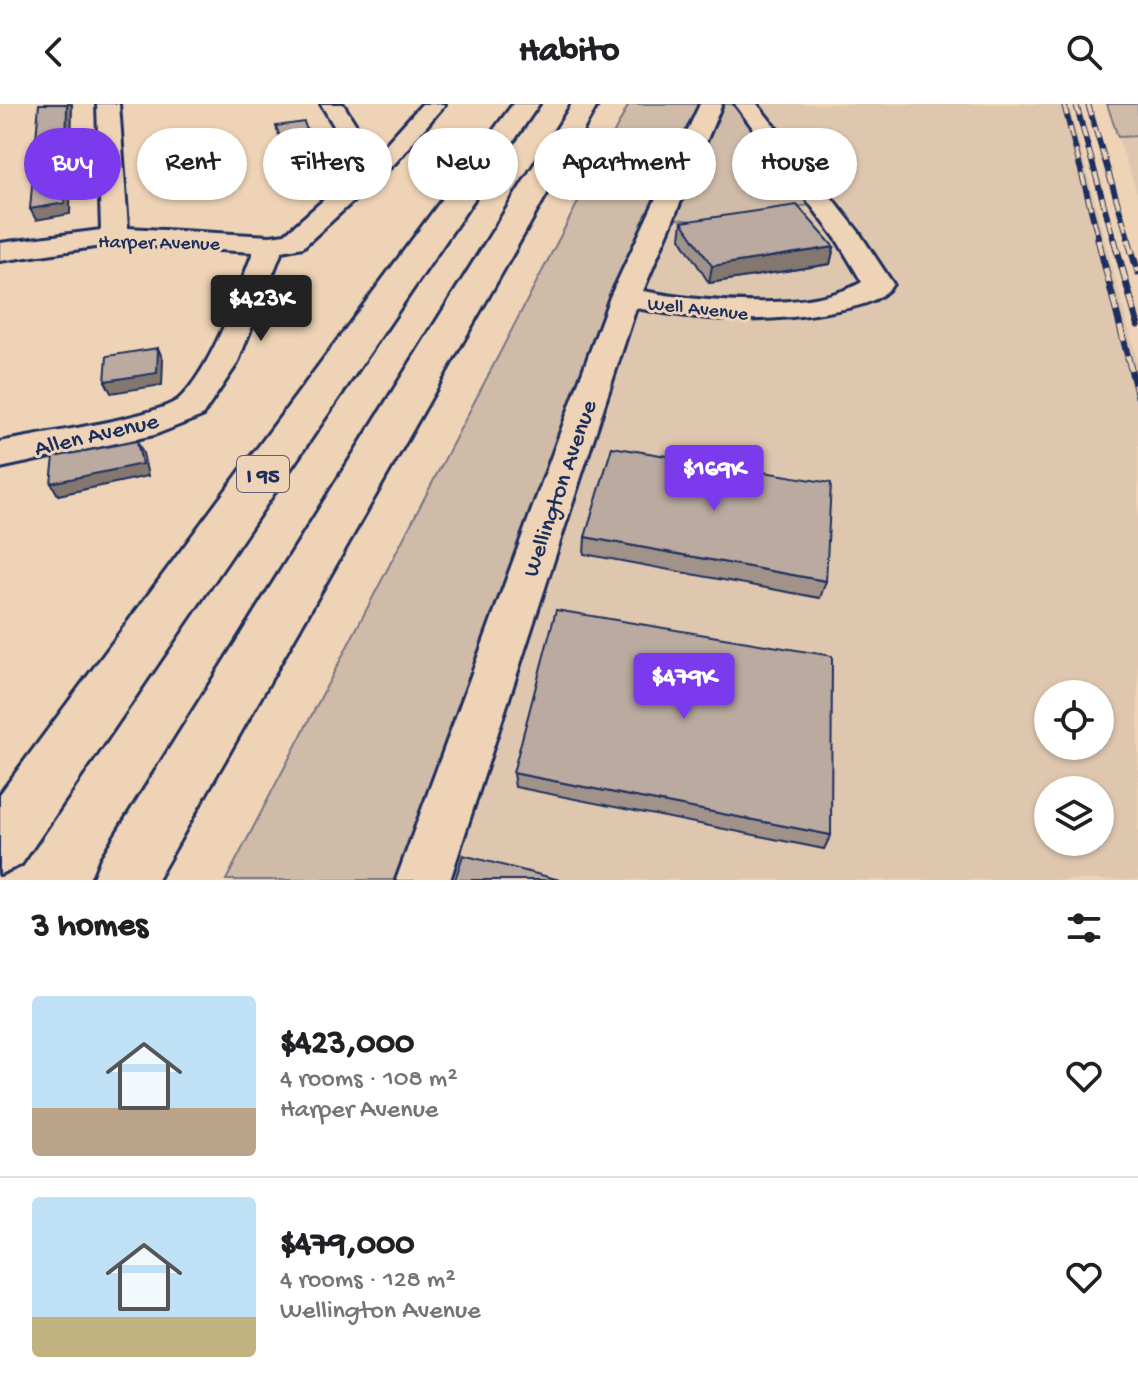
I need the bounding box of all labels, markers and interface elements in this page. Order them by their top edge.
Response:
icon: back [32,30,76,74]
icon: search [1062,30,1106,74]
text: Habito [519,31,619,74]
chip: Buy [24,128,121,200]
chip: Rent [137,128,247,200]
chip: Filters [263,128,392,200]
chip: New [408,128,518,200]
chip: Apartment [534,128,716,200]
chip: House [732,128,857,200]
street label: Harper Avenue [98,232,221,257]
pin: $423K [205,275,317,343]
text: $423K [229,285,293,316]
street label: Well Avenue [646,294,750,327]
street label: Wellington Avenue [517,396,605,581]
street label: Allen Avenue [32,408,162,465]
pin: $169K [658,445,770,513]
text: $169K [683,455,745,486]
road number: I 95 [237,456,289,492]
pin: $479K [628,653,740,721]
text: $479K [652,663,716,694]
map controls [1034,680,1114,856]
button: locate [1034,680,1114,760]
button: layers [1034,776,1114,856]
icon: filters [1062,906,1106,950]
text: 3 homes [32,908,148,948]
text: $423,000 [280,1025,414,1065]
icon: home [96,1028,192,1124]
icon: heart [1062,1054,1106,1098]
text: 4 rooms · 108 m² [280,1065,458,1096]
text: Harper Avenue [280,1096,438,1127]
text: $479,000 [280,1226,415,1266]
icon: home [96,1229,192,1325]
icon: heart [1062,1255,1106,1299]
text: 4 rooms · 128 m² [280,1266,456,1297]
text: Wellington Avenue [280,1297,481,1328]

